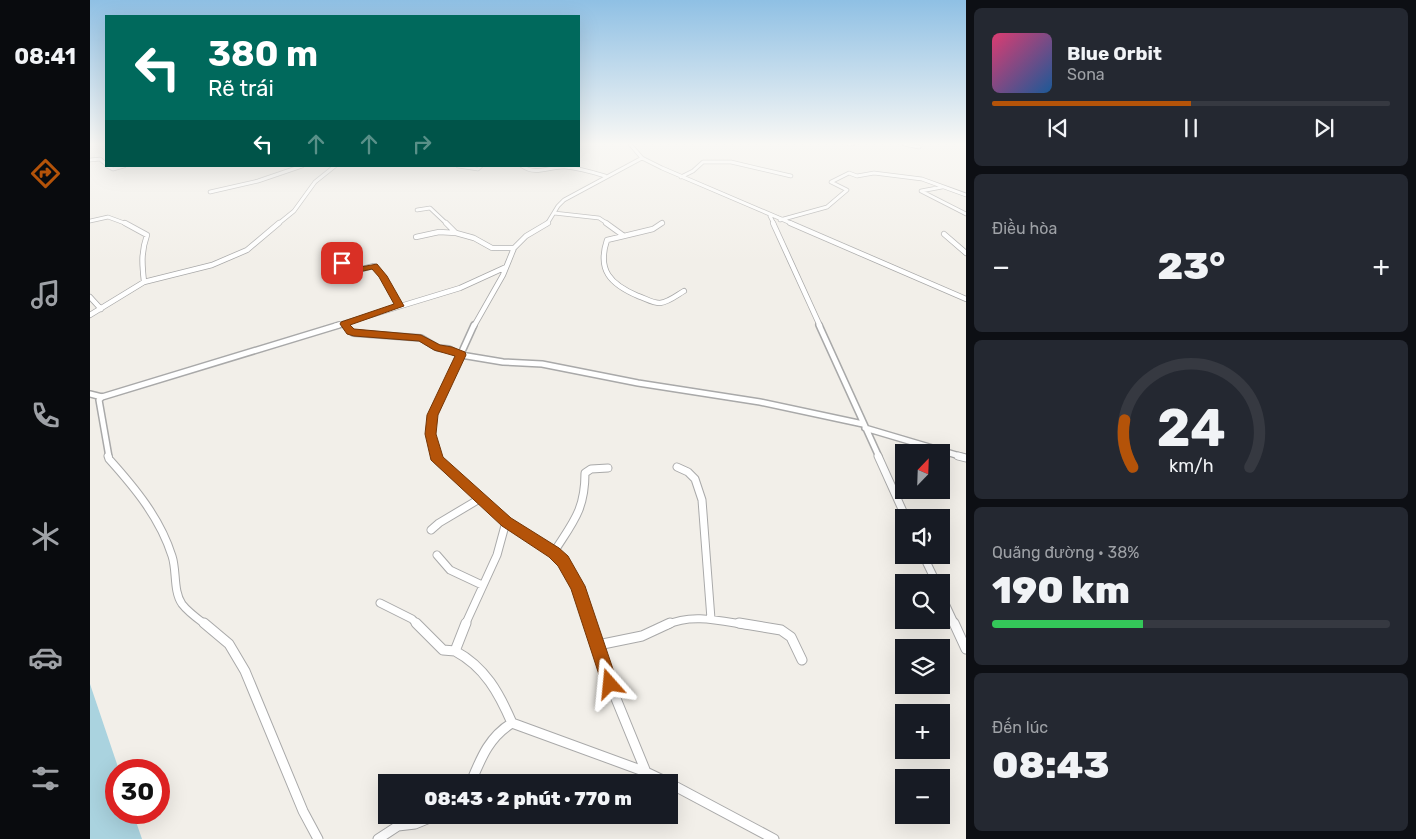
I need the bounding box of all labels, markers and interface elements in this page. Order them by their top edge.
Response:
text: 380 m [208,33,318,75]
icon: left [125,35,190,100]
text: Blue Orbit [1067,42,1162,65]
text: 08:41 [14,43,76,70]
text: Sona [1067,65,1105,84]
text: Rẽ trái [208,75,274,102]
icon: previous [1044,114,1072,142]
icon: pause [1177,114,1205,142]
icon: next [1310,114,1338,142]
icon: left [249,130,277,158]
icon: ahead [302,130,330,158]
icon: ahead [355,130,383,158]
icon: right [408,130,436,158]
icon: directions [28,156,63,191]
text: Điều hòa [992,219,1057,238]
pin [321,242,363,284]
text: 23° [1158,243,1225,289]
icon: arrive [328,249,356,277]
text: − [992,250,1010,283]
text: + [1373,250,1390,283]
icon: music [28,277,63,312]
text: 24 [1156,397,1226,459]
icon: phone [28,398,63,433]
north arrow [895,444,950,499]
map controls [895,444,950,824]
text: km/h [1169,455,1213,476]
button: sound [895,509,950,564]
icon: climate [28,519,63,554]
text: Quãng đường · 38% [992,543,1140,562]
text: 190 km [992,567,1130,613]
button: search [895,574,950,629]
button: layers [895,639,950,694]
icon: car [28,640,63,675]
position arrow [583,657,635,709]
button: + [895,704,950,759]
text: Đến lúc [992,718,1048,737]
text: 08:43 [992,742,1110,788]
speed limit sign: 30 [105,759,170,824]
icon: filters [28,761,63,796]
button: − [895,769,950,824]
text: 08:43 · 2 phút · 770 m [424,787,632,810]

